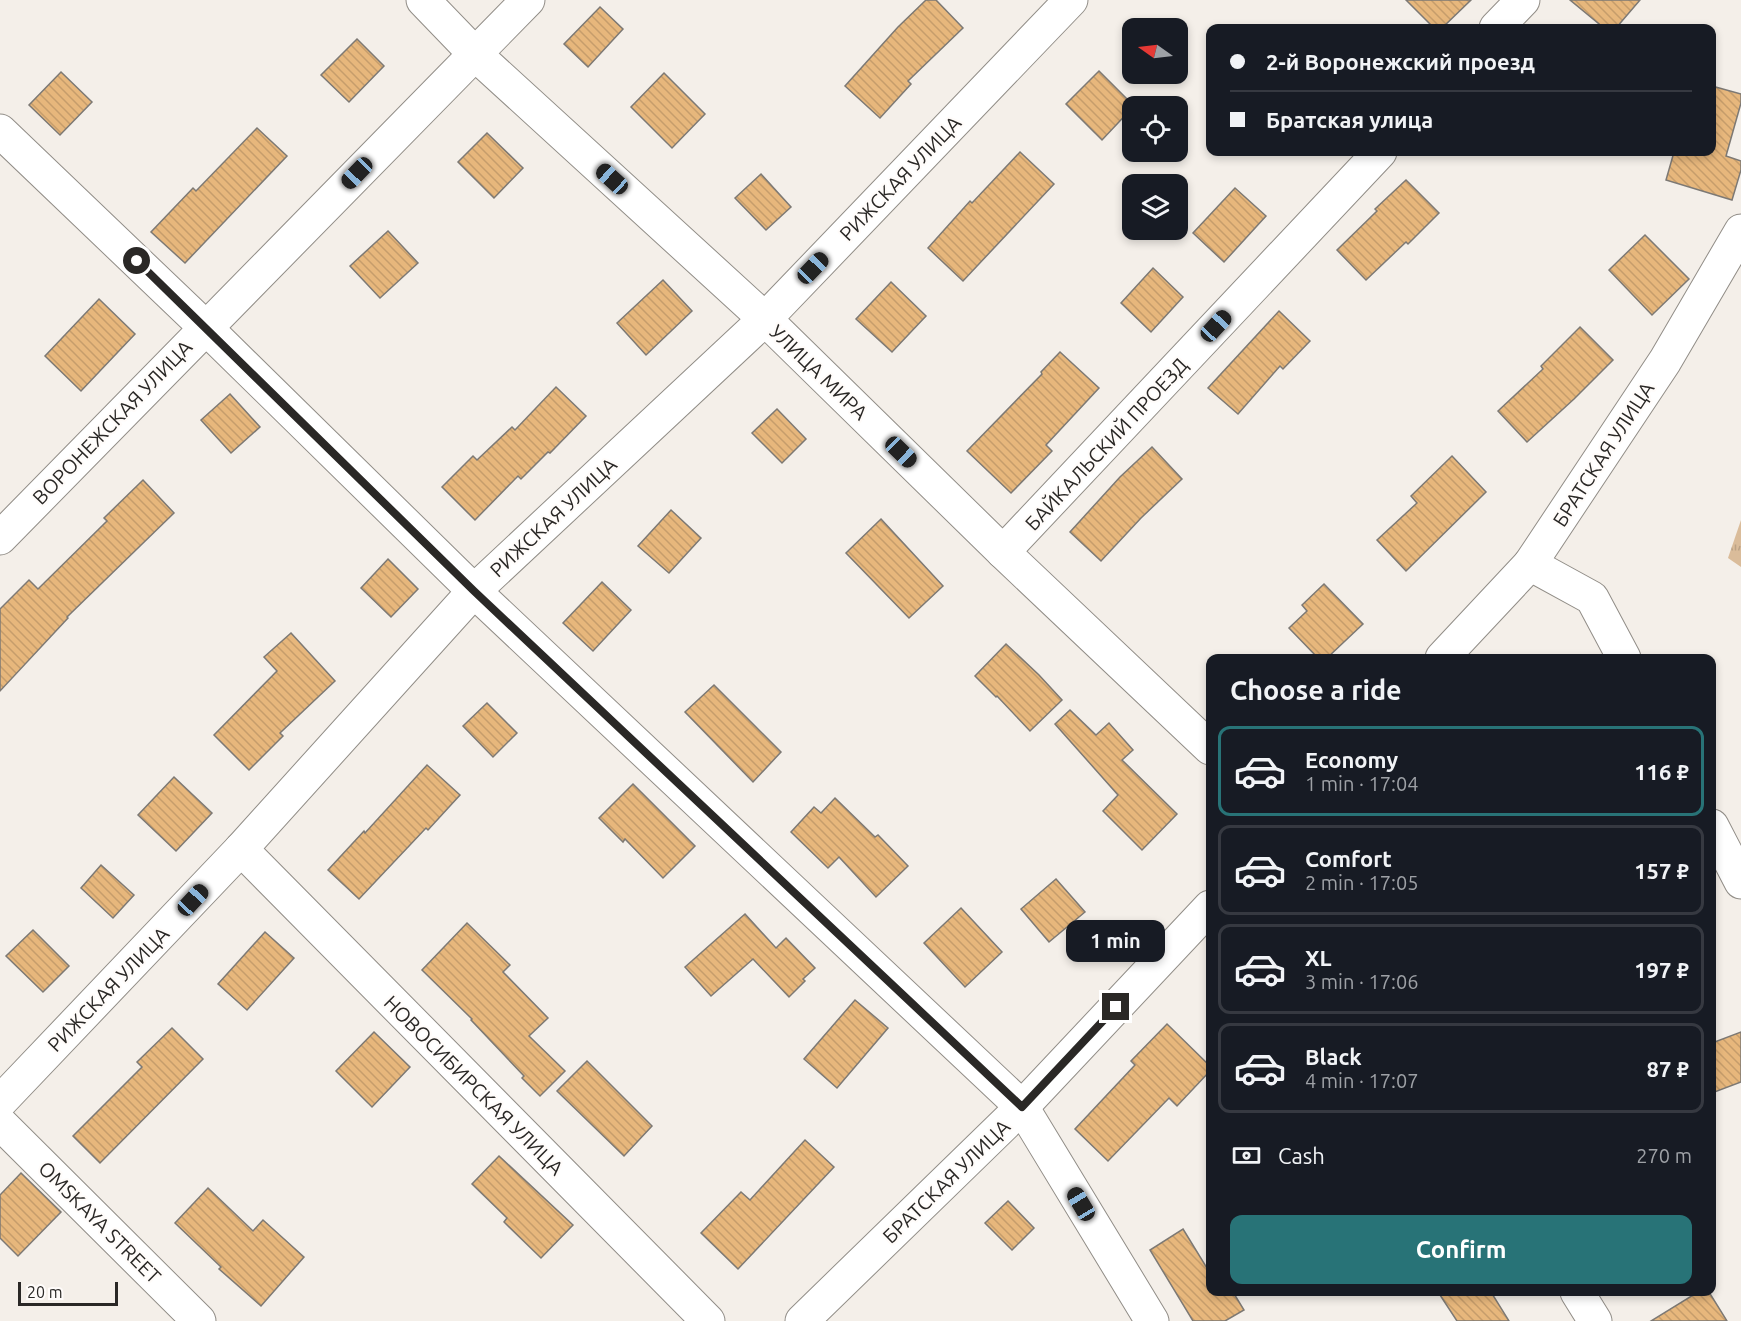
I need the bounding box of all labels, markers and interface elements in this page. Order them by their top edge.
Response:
north arrow [1122,18,1188,84]
map controls [1122,18,1188,240]
text: 2-й Воронежский проезд [1266,49,1535,74]
button: locate [1122,96,1188,162]
text: Братская улица [1266,107,1433,132]
street label: РИЖСКАЯ УЛИЦА [835,111,965,245]
car [338,154,376,192]
car [593,160,631,198]
button: layers [1122,174,1188,240]
route start [123,247,150,274]
car [794,249,832,287]
car [1197,307,1235,345]
street label: УЛИЦА МИРА [766,320,872,424]
street label: ВОРОНЕЖСКАЯ УЛИЦА [28,335,196,509]
street label: БАЙКАЛЬСКИЙ ПРОЕЗД [1020,353,1192,535]
street label: БРАТСКАЯ УЛИЦА [1548,377,1658,531]
car [882,433,920,471]
street label: РИЖСКАЯ УЛИЦА [485,453,621,581]
text: Choose a ride [1230,675,1402,705]
icon: car [1233,744,1287,798]
text: Economy [1305,747,1398,772]
text: 116 ₽ [1634,759,1689,784]
text: 1 min · 17:04 [1305,772,1419,795]
icon: car [1233,843,1287,897]
text: Comfort [1305,846,1392,871]
text: 157 ₽ [1634,858,1689,883]
text: 2 min · 17:05 [1305,871,1419,894]
car [174,881,212,919]
callout: 1 min [1066,920,1166,962]
street label: РИЖСКАЯ УЛИЦА [43,922,173,1056]
text: 1 min [1090,929,1141,952]
icon: car [1233,942,1287,996]
text: XL [1305,945,1332,970]
text: 197 ₽ [1634,957,1689,982]
text: 3 min · 17:06 [1305,970,1419,993]
street label: НОВОСИБИРСКАЯ УЛИЦА [380,991,568,1179]
route end [1102,993,1129,1020]
icon: car [1233,1041,1287,1095]
text: Black [1305,1044,1362,1069]
text: 87 ₽ [1647,1056,1689,1081]
text: 4 min · 17:07 [1305,1069,1419,1092]
street label: БРАТСКАЯ УЛИЦА [878,1114,1014,1248]
icon: cash [1230,1139,1263,1172]
text: Cash [1278,1143,1325,1168]
text: 270 m [1636,1144,1692,1167]
street label: OMSKAYA STREET [34,1156,166,1288]
car [1064,1184,1098,1224]
button: Confirm [1230,1215,1692,1284]
scale bar [18,1279,118,1306]
text: 20 m [27,1283,63,1301]

